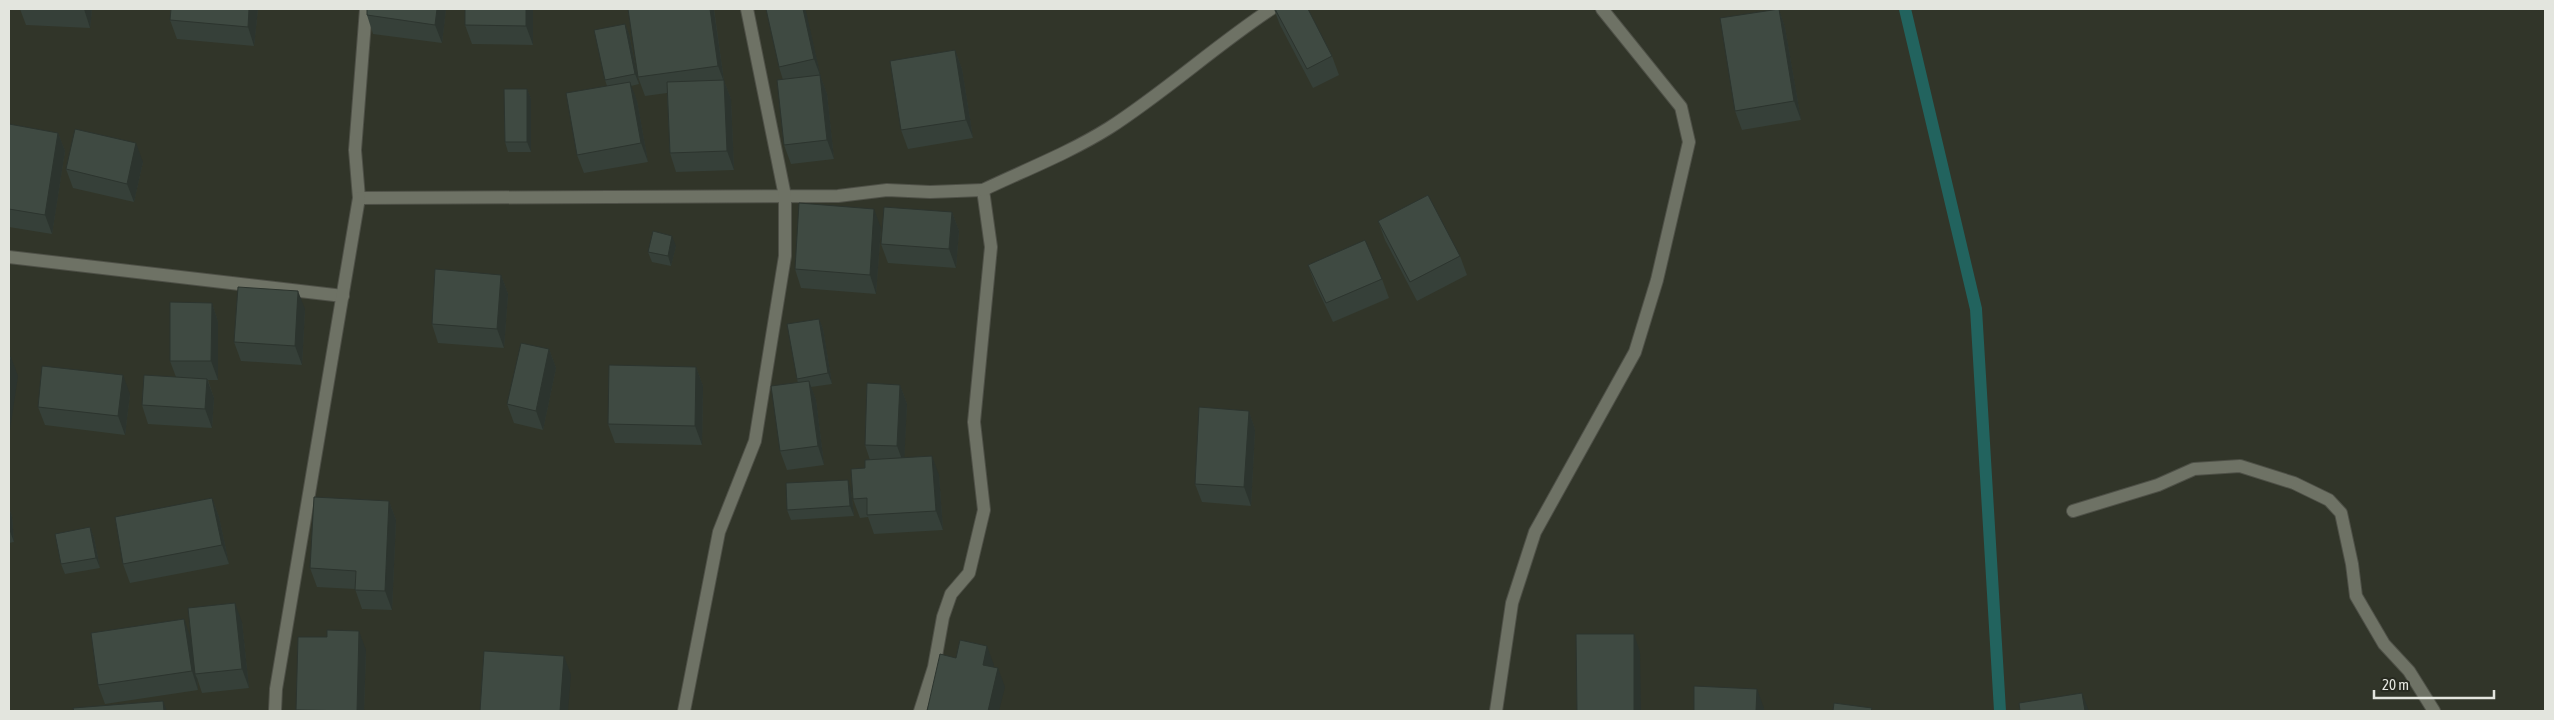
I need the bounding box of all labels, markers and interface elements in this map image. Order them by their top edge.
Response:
scale bar [2374,668,2494,700]
text: 20 m [2382,676,2409,693]

